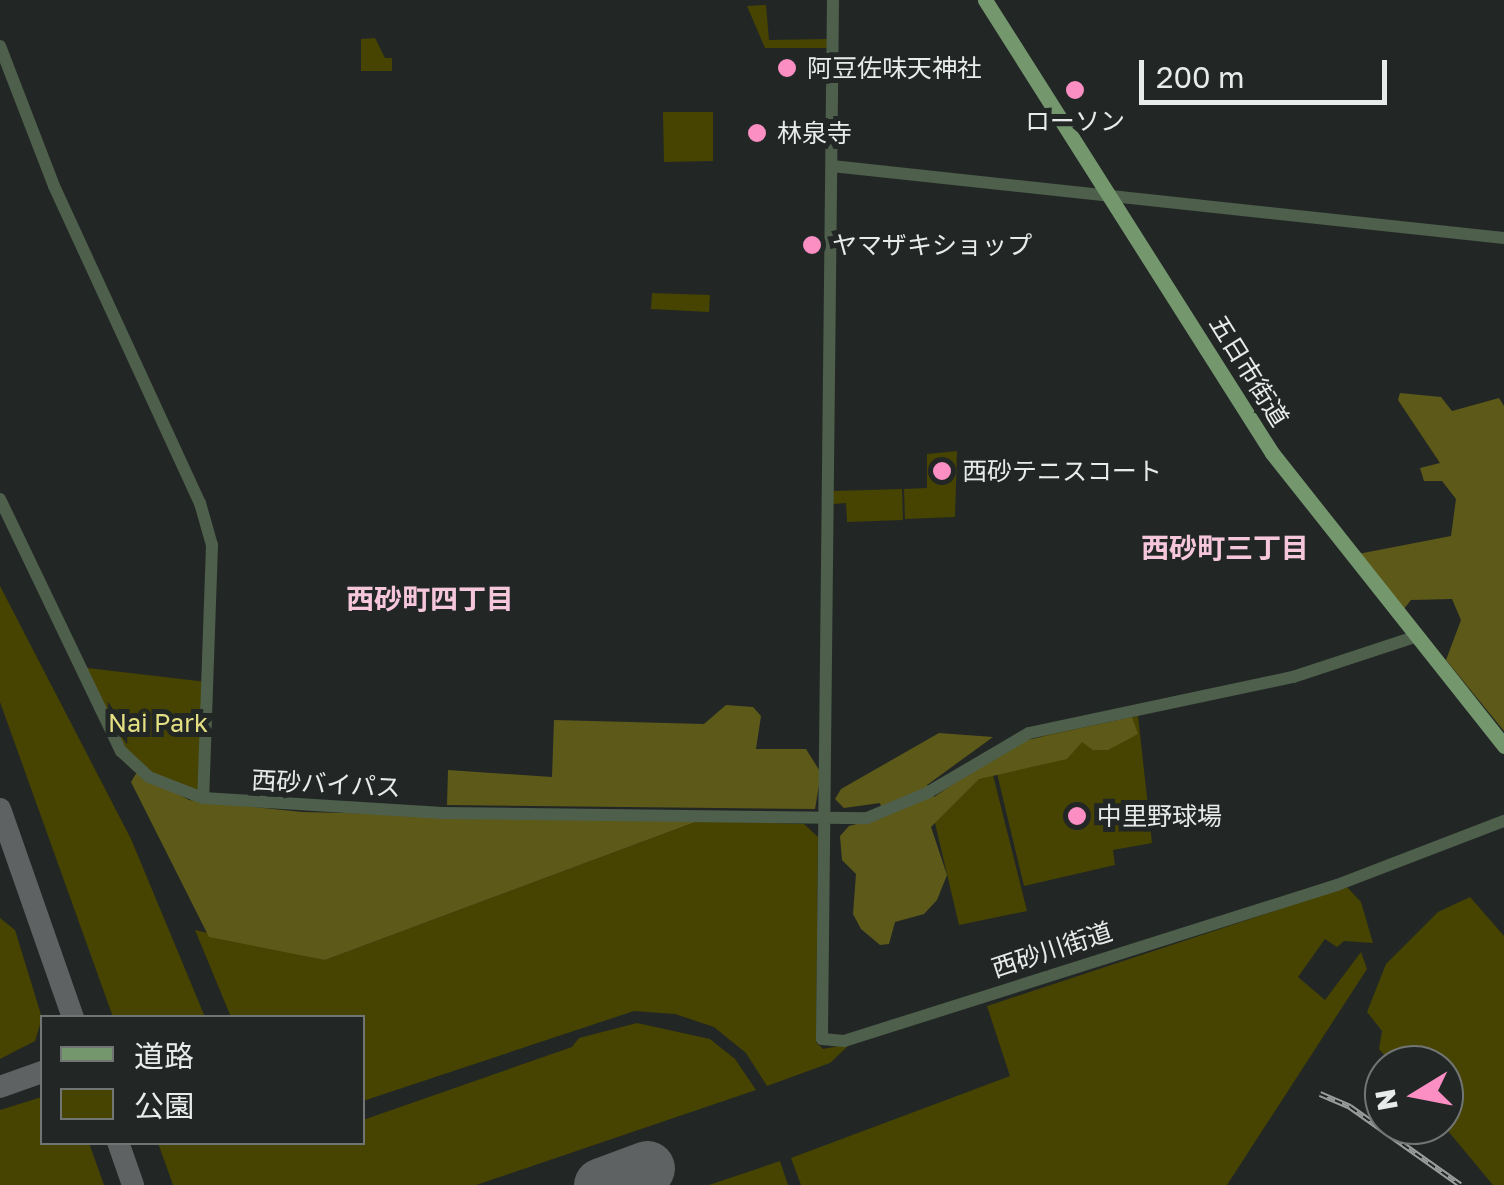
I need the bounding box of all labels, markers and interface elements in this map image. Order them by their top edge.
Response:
scale bar [1144,40,1392,102]
place label: 阿豆佐味天神社 [807,53,982,83]
marker: 阿豆佐味天神社 [776,57,798,79]
text: 200 m [1156,59,1245,95]
marker: ローソン [1064,79,1086,101]
place label: ローソン [1025,106,1125,136]
place label: 林泉寺 [777,118,852,148]
marker: 林泉寺 [746,122,768,144]
place label: ヤマザキショップ [832,230,1032,260]
marker: ヤマザキショップ [801,234,823,256]
street label: 五日市街道 [1203,310,1295,432]
place label: 西砂テニスコート [962,456,1162,486]
marker: 西砂テニスコート [931,460,953,482]
district label: 西砂町三丁目 [1141,531,1309,565]
district label: 西砂町四丁目 [346,582,514,616]
park label: Nai Park [108,708,208,738]
street label: 西砂バイパス [250,765,402,803]
place label: 中里野球場 [1097,801,1222,831]
marker: 中里野球場 [1066,805,1088,827]
street label: 西砂川街道 [988,916,1116,984]
legend [40,1015,365,1145]
text: 道路 [134,1038,194,1074]
north arrow [1364,1045,1464,1145]
text: N [1368,1087,1404,1113]
text: 公園 [134,1088,194,1124]

